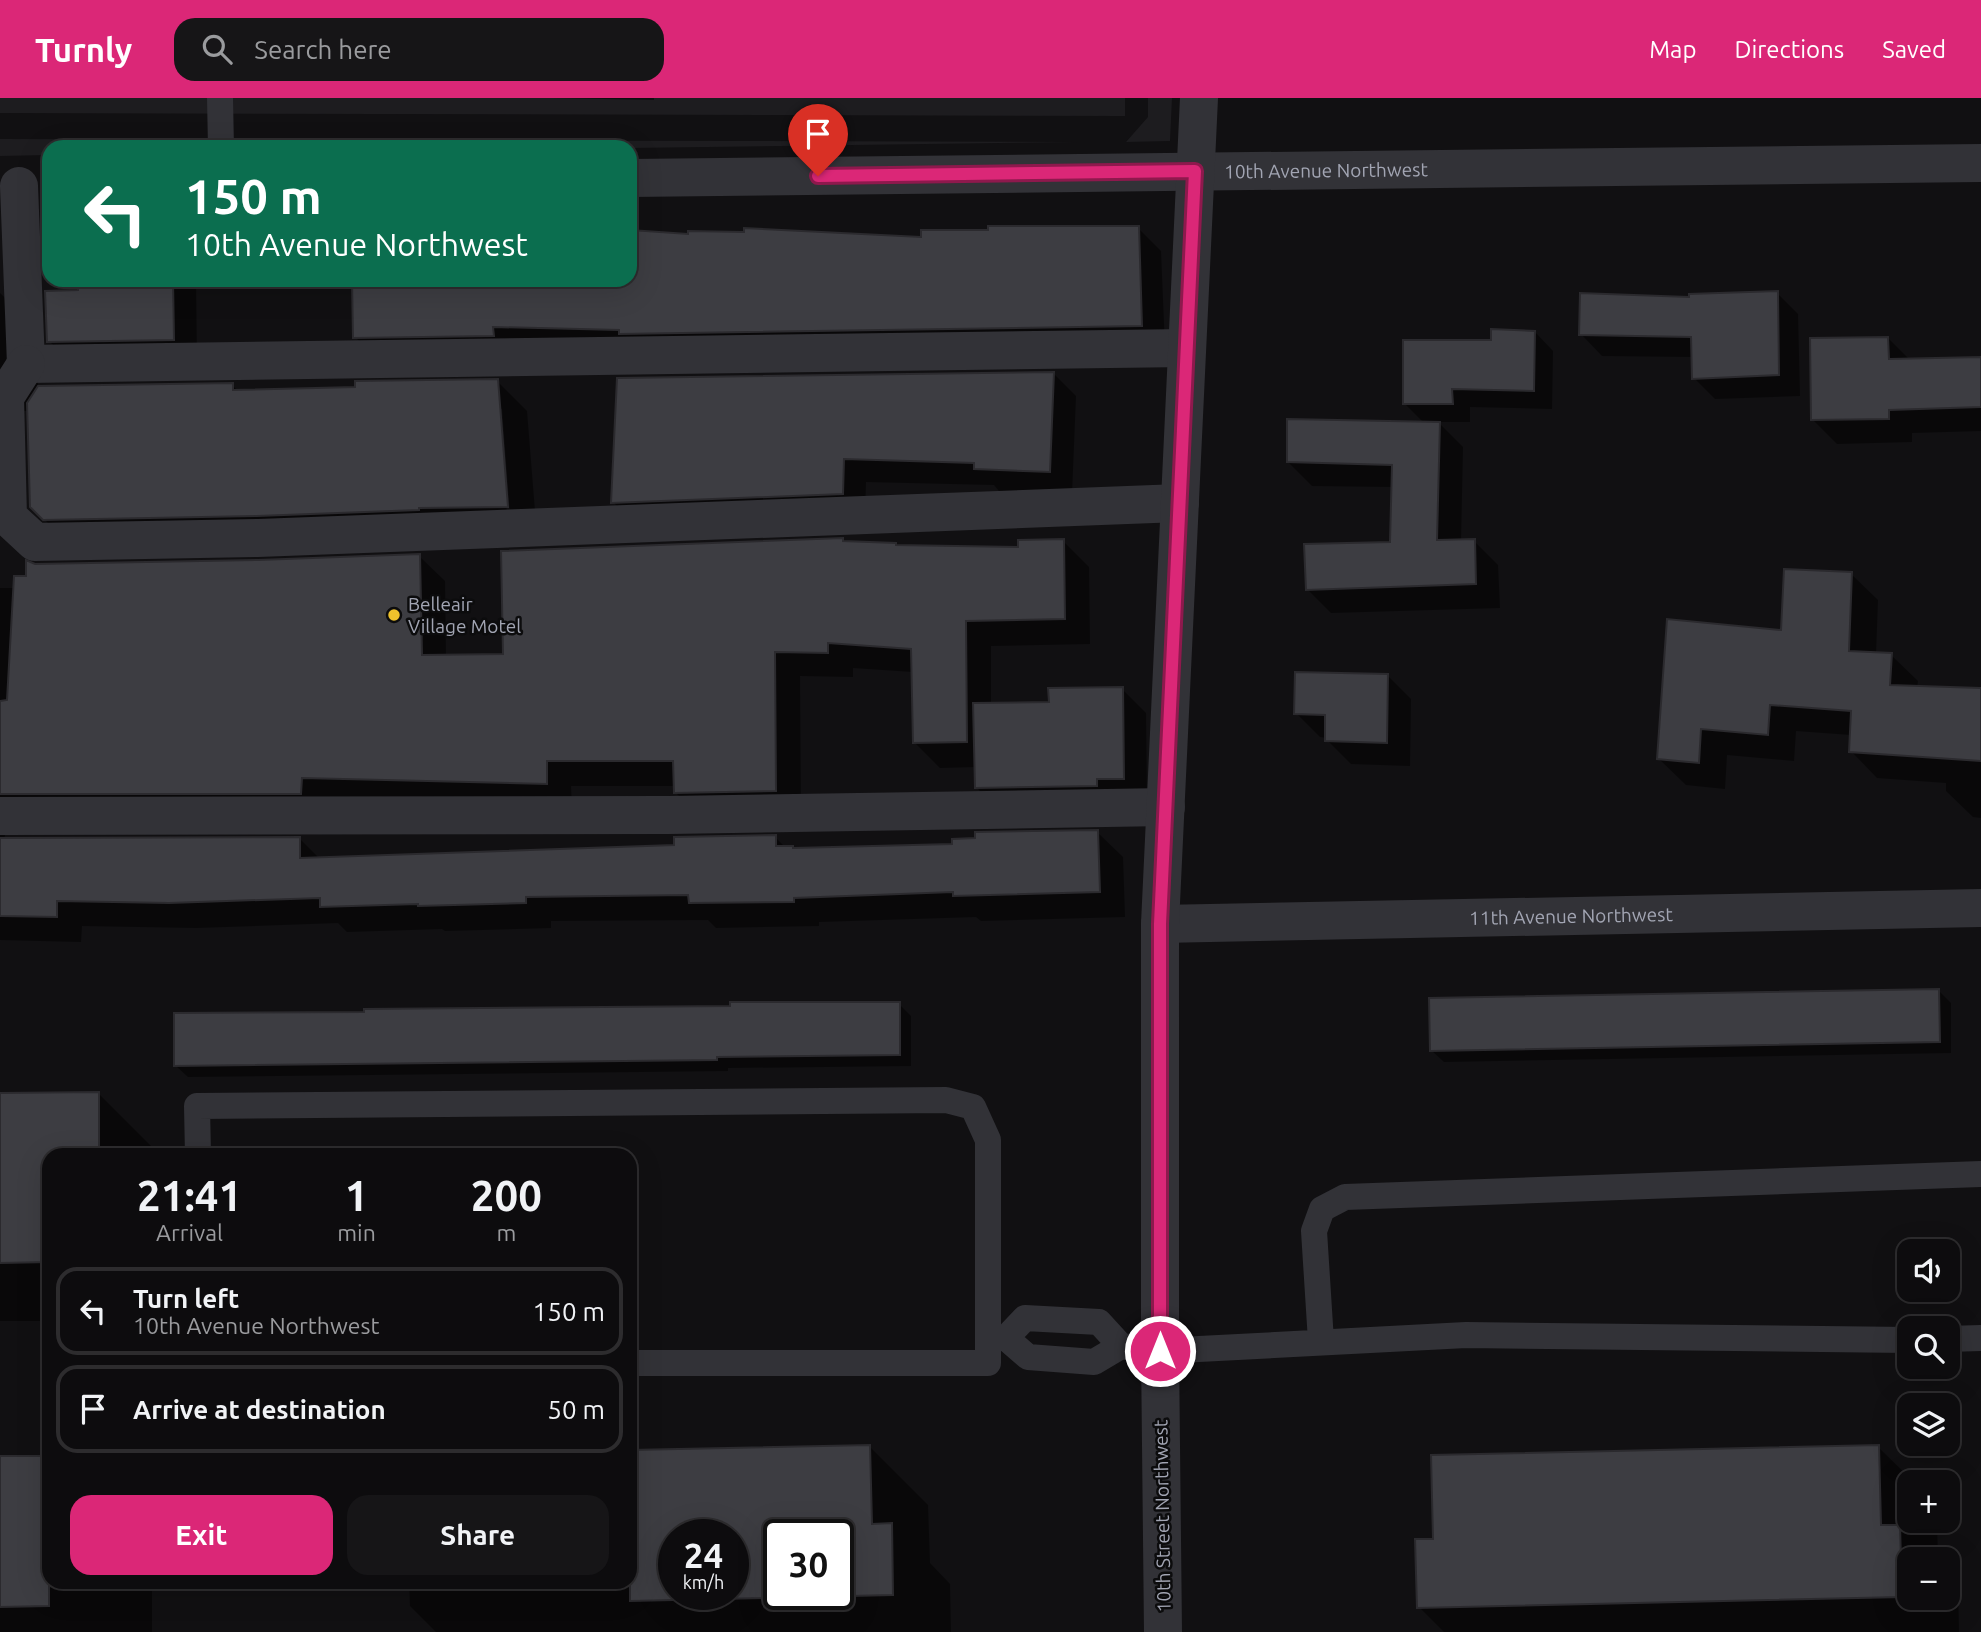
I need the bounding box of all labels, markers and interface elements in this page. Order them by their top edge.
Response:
search box [174,18,664,81]
icon: search [198,30,236,68]
text: Turnly [35,31,132,68]
text: Search here [254,35,392,64]
text: Map [1649,36,1696,63]
text: Directions [1734,36,1844,63]
text: Saved [1882,36,1946,63]
pin [788,104,848,176]
icon: arrive [799,115,837,153]
street label: 10th Avenue Northwest [1224,158,1428,182]
icon: left [70,168,161,259]
text: 150 m [185,168,322,223]
text: 10th Avenue Northwest [185,226,528,262]
place label: Belleair Village Motel [408,593,521,637]
marker: Belleair Village Motel [386,607,402,623]
street label: 11th Avenue Northwest [1469,903,1674,929]
text: 21:41 [137,1172,242,1219]
text: 1 [345,1172,368,1219]
text: 200 [471,1172,542,1219]
text: Arrival [156,1220,223,1245]
text: min [337,1220,376,1245]
text: m [496,1220,516,1245]
map controls [1897,1239,1960,1610]
button: sound [1897,1239,1960,1302]
text: Turn left [133,1284,239,1313]
icon: left [74,1292,112,1330]
text: 150 m [533,1297,605,1326]
text: 10th Avenue Northwest [133,1313,379,1338]
position arrow [1123,1314,1197,1388]
button: search [1897,1316,1960,1379]
icon: arrive [74,1390,112,1428]
button: layers [1897,1393,1960,1456]
text: Arrive at destination [133,1395,386,1424]
text: 50 m [547,1395,605,1424]
street label: 10th Street Northwest [1149,1419,1175,1612]
button: + [1897,1470,1960,1533]
button: Exit [70,1495,333,1575]
button: Share [347,1495,609,1575]
speed limit sign: 30 [763,1519,854,1610]
text: 24 [684,1535,723,1575]
button: − [1897,1547,1960,1610]
text: km/h [683,1572,724,1592]

